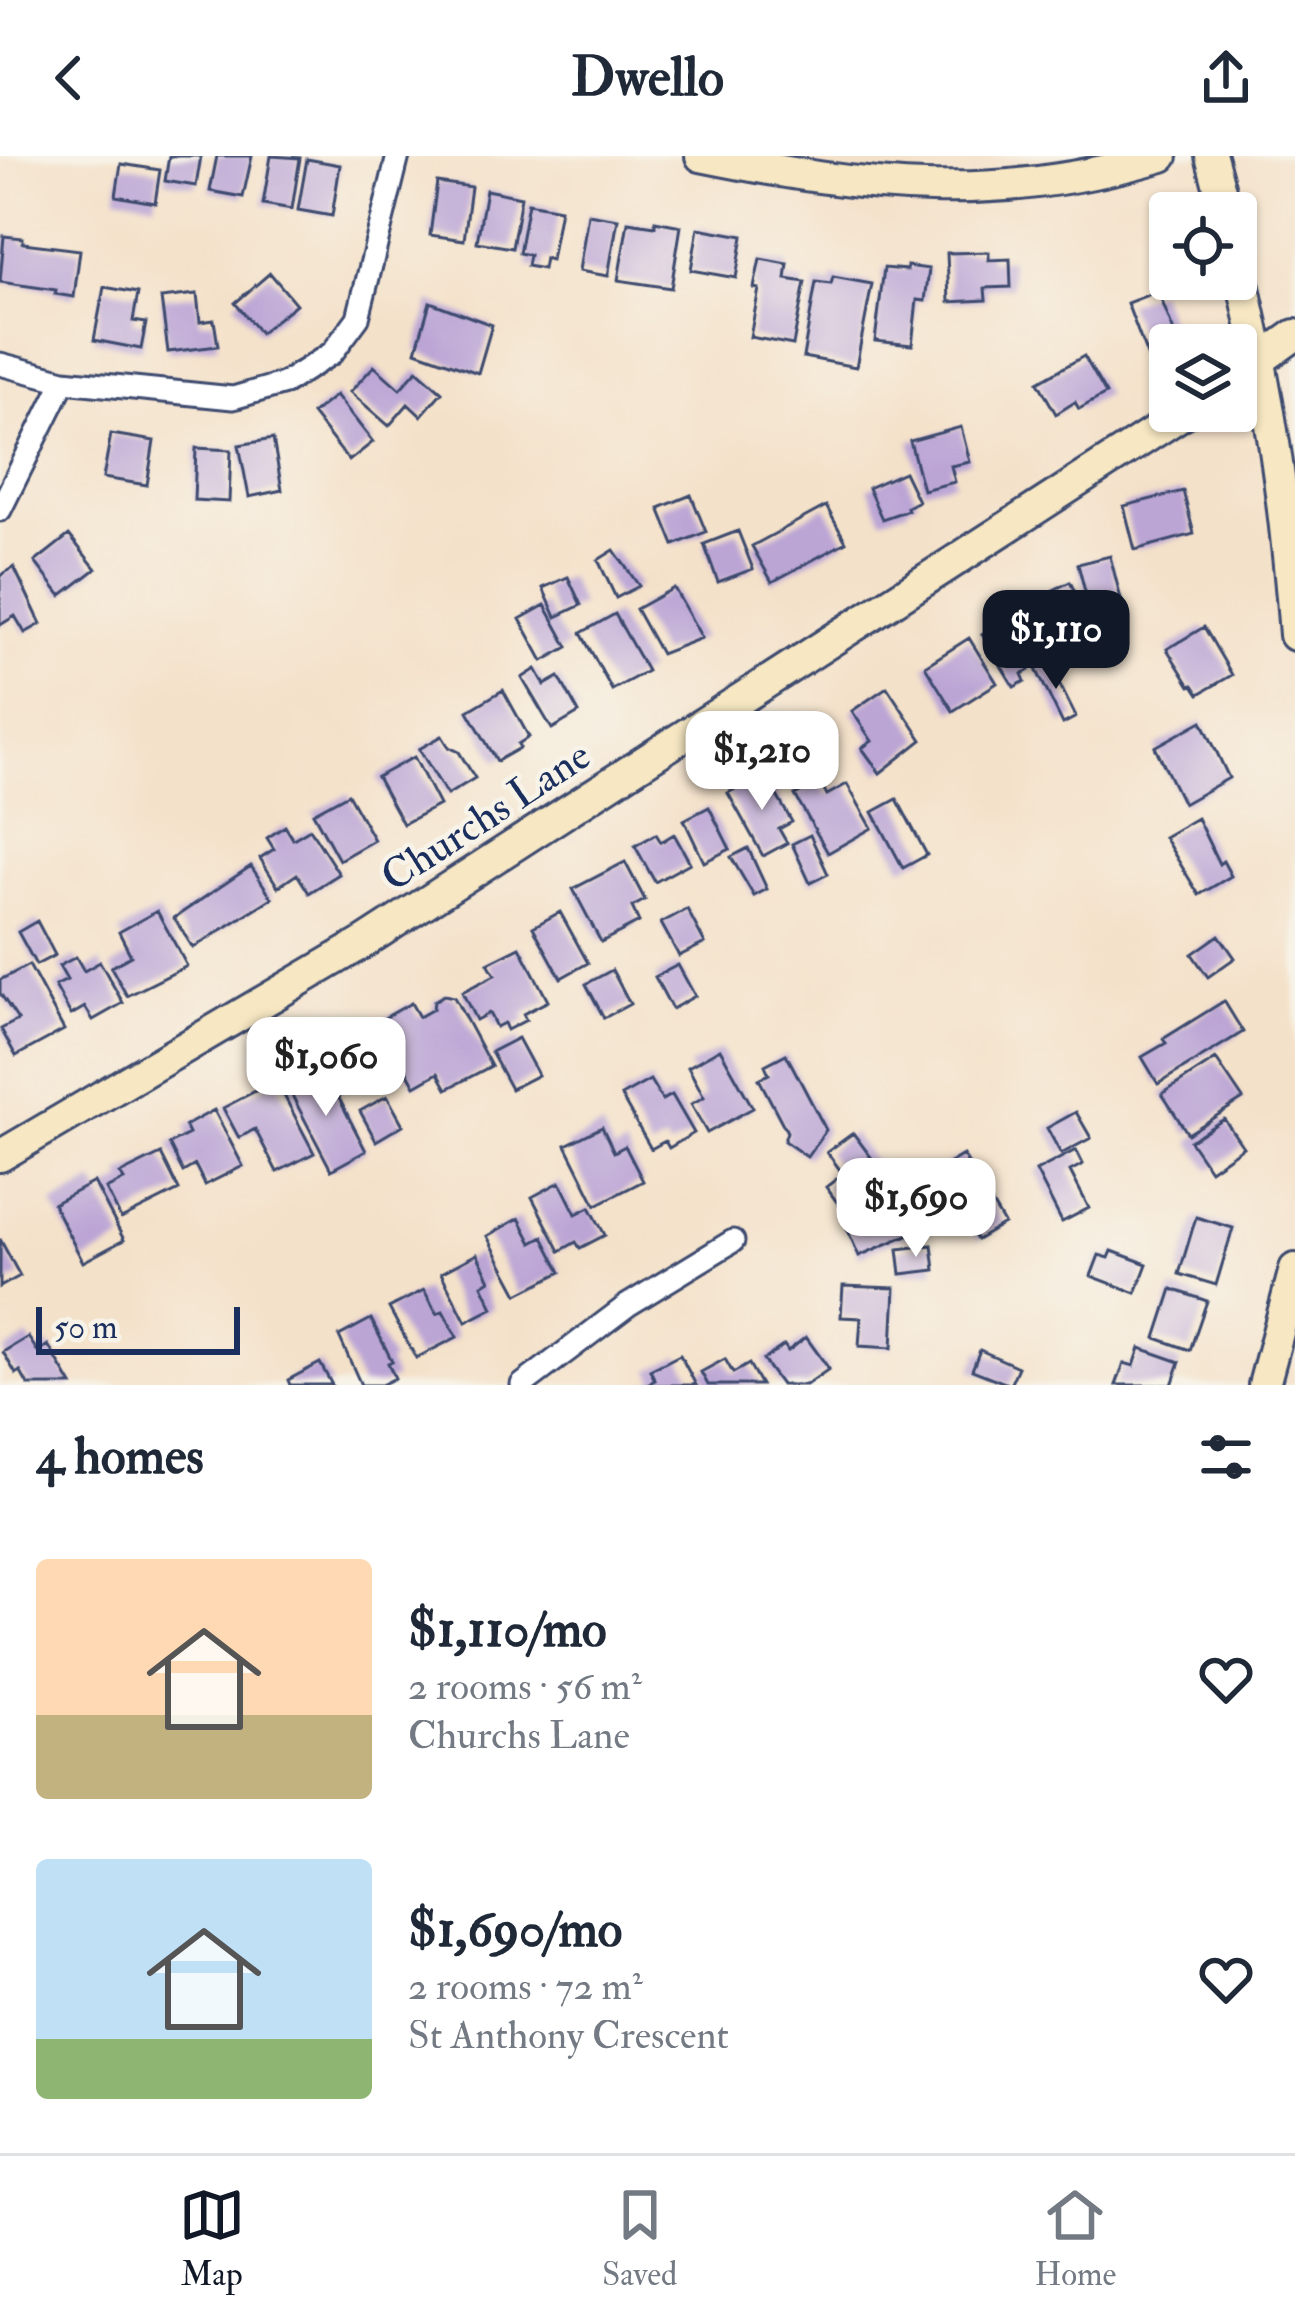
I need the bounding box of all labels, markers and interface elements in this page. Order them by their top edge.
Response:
text: Dwello [571,44,724,112]
icon: back [36,45,102,111]
icon: share [1193,45,1259,111]
map controls [1149,192,1257,432]
button: locate [1149,192,1257,300]
button: layers [1149,324,1257,432]
pin: $1,110 [958,590,1154,692]
text: $1,110 [1010,604,1102,653]
pin: $1,210 [664,711,860,813]
text: $1,210 [713,725,811,774]
street label: Churchs Lane [372,730,600,904]
pin: $1,060 [228,1017,424,1119]
text: $1,060 [274,1031,378,1080]
pin: $1,690 [818,1158,1014,1260]
text: $1,690 [864,1172,968,1221]
scale bar [36,1301,240,1354]
text: 50 m [54,1307,118,1348]
icon: filters [1193,1424,1259,1490]
text: 4 homes [36,1425,204,1489]
text: $1,110/mo [408,1598,607,1662]
icon: home [132,1607,276,1751]
icon: heart [1193,1646,1259,1712]
text: 2 rooms · 56 m² [408,1662,642,1711]
text: Churchs Lane [408,1711,630,1760]
text: $1,690/mo [408,1898,622,1962]
icon: home [132,1907,276,2051]
icon: heart [1193,1946,1259,2012]
text: 2 rooms · 72 m² [408,1962,643,2011]
text: St Anthony Crescent [408,2011,729,2060]
tab: Map [179,2182,245,2295]
tab: Saved [602,2182,677,2295]
tab: Home [1035,2182,1116,2295]

